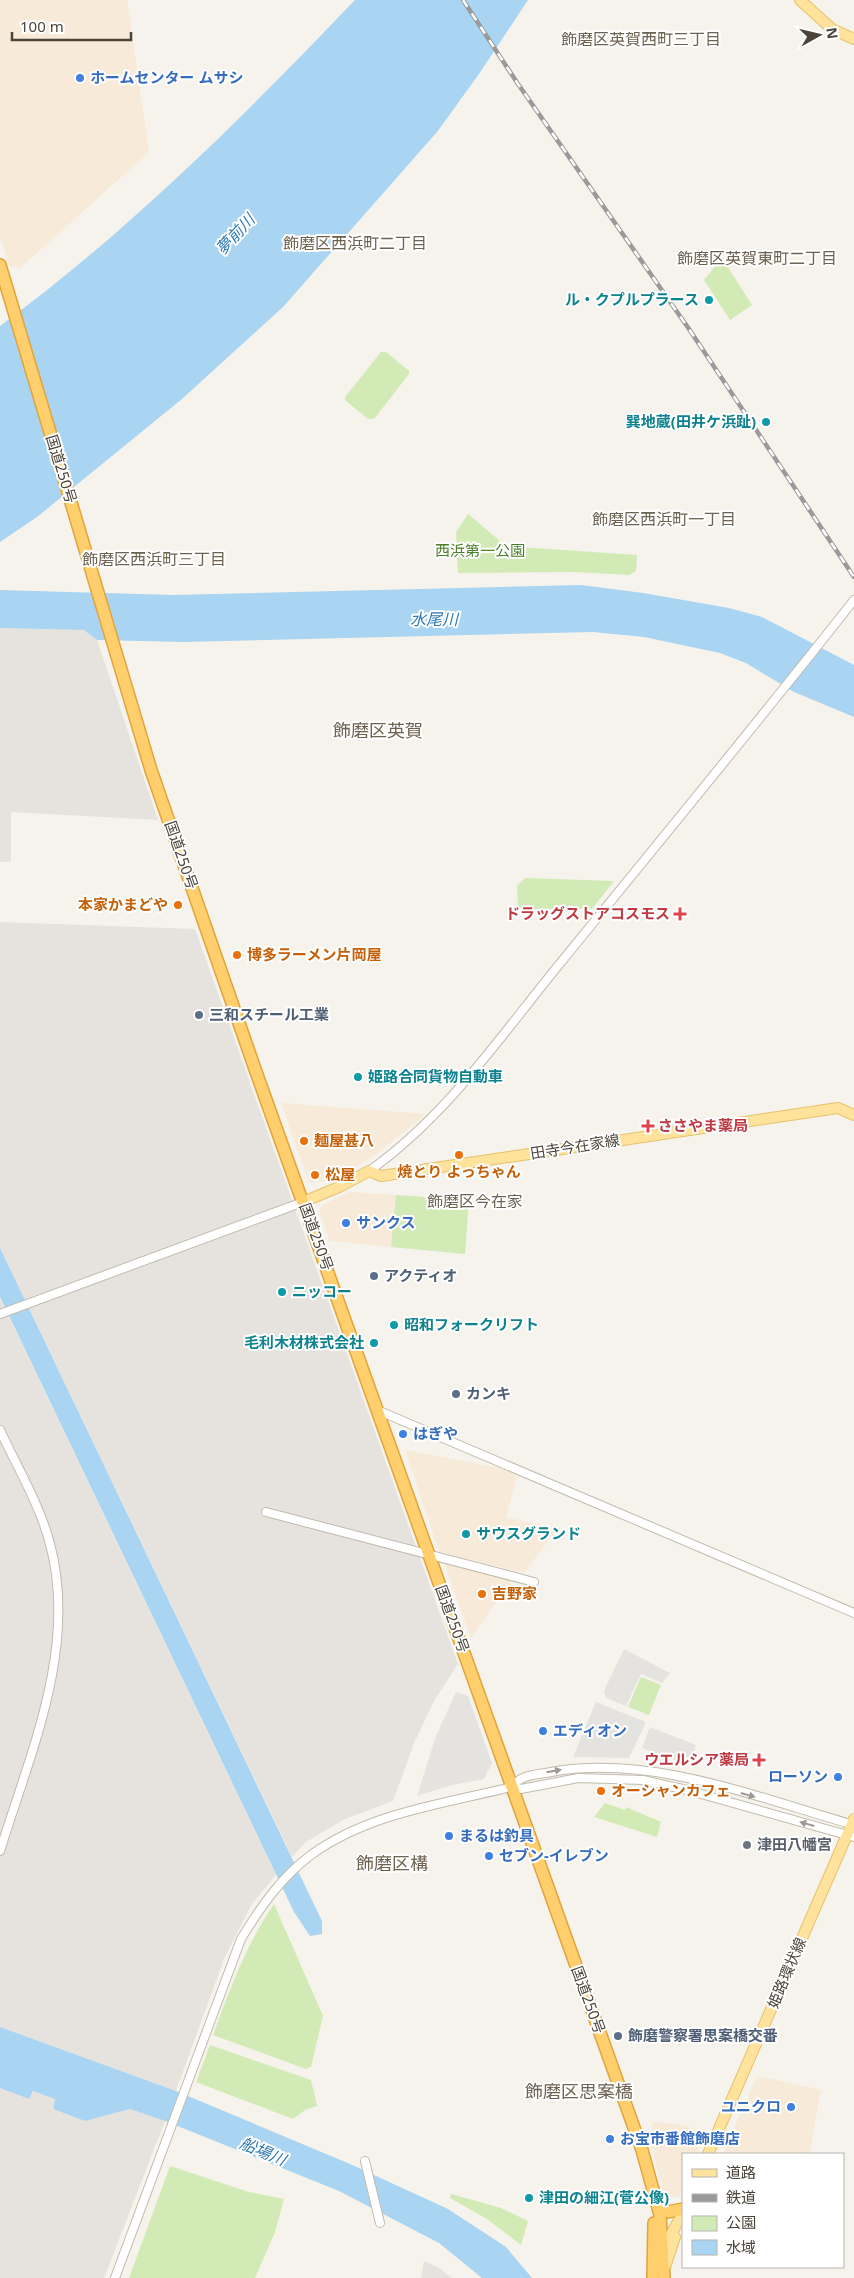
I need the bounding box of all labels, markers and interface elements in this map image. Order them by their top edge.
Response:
scale bar [12,10,131,42]
north arrow [794,10,844,60]
text: 100 m [20,16,64,36]
text: N [822,26,843,40]
district label: 飾磨区英賀西町三丁目 [561,28,721,50]
place label: ホームセンター ムサシ [90,67,243,87]
marker: ホームセンター ムサシ [74,72,86,84]
water label: 夢前川 [211,207,261,259]
district label: 飾磨区西浜町二丁目 [283,232,427,254]
district label: 飾磨区英賀東町二丁目 [677,247,837,269]
place label: ル・クプルプラース [565,289,699,309]
marker: ル・クプルプラース [703,294,715,306]
place label: 巽地蔵(田井ケ浜趾) [626,411,756,431]
marker: 巽地蔵(田井ケ浜趾) [760,416,772,428]
street label: 国道250号 [42,432,82,505]
district label: 飾磨区西浜町一丁目 [592,508,736,530]
park label: 西浜第一公園 [435,540,525,560]
district label: 飾磨区西浜町三丁目 [82,548,226,570]
water label: 水尾川 [410,608,460,630]
district label: 飾磨区英賀 [333,718,423,742]
street label: 国道250号 [161,818,203,891]
place label: 本家かまどや [78,894,168,914]
marker: 本家かまどや [172,899,184,911]
place label: ドラッグストアコスモス [505,903,670,923]
marker: ドラッグストアコスモス [674,908,686,920]
place label: 博多ラーメン片岡屋 [247,944,381,964]
marker: 博多ラーメン片岡屋 [231,949,243,961]
place label: 三和スチール工業 [209,1004,329,1024]
marker: 三和スチール工業 [193,1009,205,1021]
place label: 姫路合同貨物自動車 [368,1066,503,1086]
marker: 姫路合同貨物自動車 [352,1071,364,1083]
place label: ささやま薬局 [658,1115,748,1135]
marker: ささやま薬局 [642,1120,654,1132]
street label: 田寺今在家線 [529,1129,621,1163]
place label: 麺屋甚八 [314,1130,374,1150]
marker: 麺屋甚八 [298,1135,310,1147]
marker: 焼とり よっちゃん [453,1149,465,1161]
place label: 焼とり よっちゃん [397,1161,521,1181]
place label: 松屋 [325,1164,355,1184]
marker: 松屋 [309,1169,321,1181]
district label: 飾磨区今在家 [427,1190,523,1212]
street label: 国道250号 [295,1200,338,1273]
place label: サンクス [356,1212,416,1232]
marker: サンクス [340,1217,352,1229]
place label: アクティオ [384,1265,457,1285]
marker: アクティオ [368,1270,380,1282]
place label: ニッコー [292,1281,352,1301]
marker: ニッコー [276,1286,288,1298]
place label: 昭和フォークリフト [404,1314,539,1334]
marker: 昭和フォークリフト [388,1319,400,1331]
place label: 毛利木材株式会社 [244,1332,364,1352]
marker: 毛利木材株式会社 [368,1337,380,1349]
place label: カンキ [466,1383,511,1403]
marker: カンキ [450,1388,462,1400]
place label: はぎや [413,1423,458,1443]
marker: はぎや [397,1428,409,1440]
place label: サウスグランド [476,1523,581,1543]
marker: サウスグランド [460,1528,472,1540]
street label: 国道250号 [431,1582,474,1655]
place label: 吉野家 [492,1583,537,1603]
marker: 吉野家 [476,1588,488,1600]
place label: エディオン [553,1720,627,1740]
marker: エディオン [537,1725,549,1737]
place label: ウエルシア薬局 [644,1749,749,1769]
marker: ウエルシア薬局 [753,1754,765,1766]
place label: ローソン [768,1766,828,1786]
one-way arrow [547,1767,563,1775]
marker: ローソン [832,1771,844,1783]
place label: オーシャンカフェ [611,1780,731,1800]
marker: オーシャンカフェ [595,1785,607,1797]
one-way arrow [741,1791,756,1799]
one-way arrow [800,1819,815,1827]
place label: まるは釣具 [459,1825,534,1845]
marker: まるは釣具 [443,1830,455,1842]
place label: 津田八幡宮 [757,1834,832,1854]
marker: 津田八幡宮 [741,1839,753,1851]
place label: セブン-イレブン [499,1845,609,1865]
marker: セブン-イレブン [483,1850,495,1862]
district label: 飾磨区構 [356,1851,428,1875]
street label: 姫路環状線 [762,1934,810,2011]
street label: 国道250号 [567,1963,610,2036]
place label: 飾磨警察署思案橋交番 [628,2025,778,2045]
marker: 飾磨警察署思案橋交番 [612,2030,624,2042]
district label: 飾磨区思案橋 [525,2079,633,2103]
place label: ユニクロ [721,2096,781,2116]
marker: ユニクロ [785,2101,797,2113]
place label: お宝市番館飾磨店 [620,2128,740,2148]
water label: 船場川 [237,2131,291,2171]
marker: お宝市番館飾磨店 [604,2133,616,2145]
legend [682,2153,844,2268]
text: 道路 [726,2162,756,2182]
place label: 津田の細江(菅公像) [539,2187,669,2207]
text: 鉄道 [726,2187,756,2207]
marker: 津田の細江(菅公像) [523,2192,535,2204]
text: 公園 [726,2212,756,2232]
text: 水域 [726,2237,756,2257]

